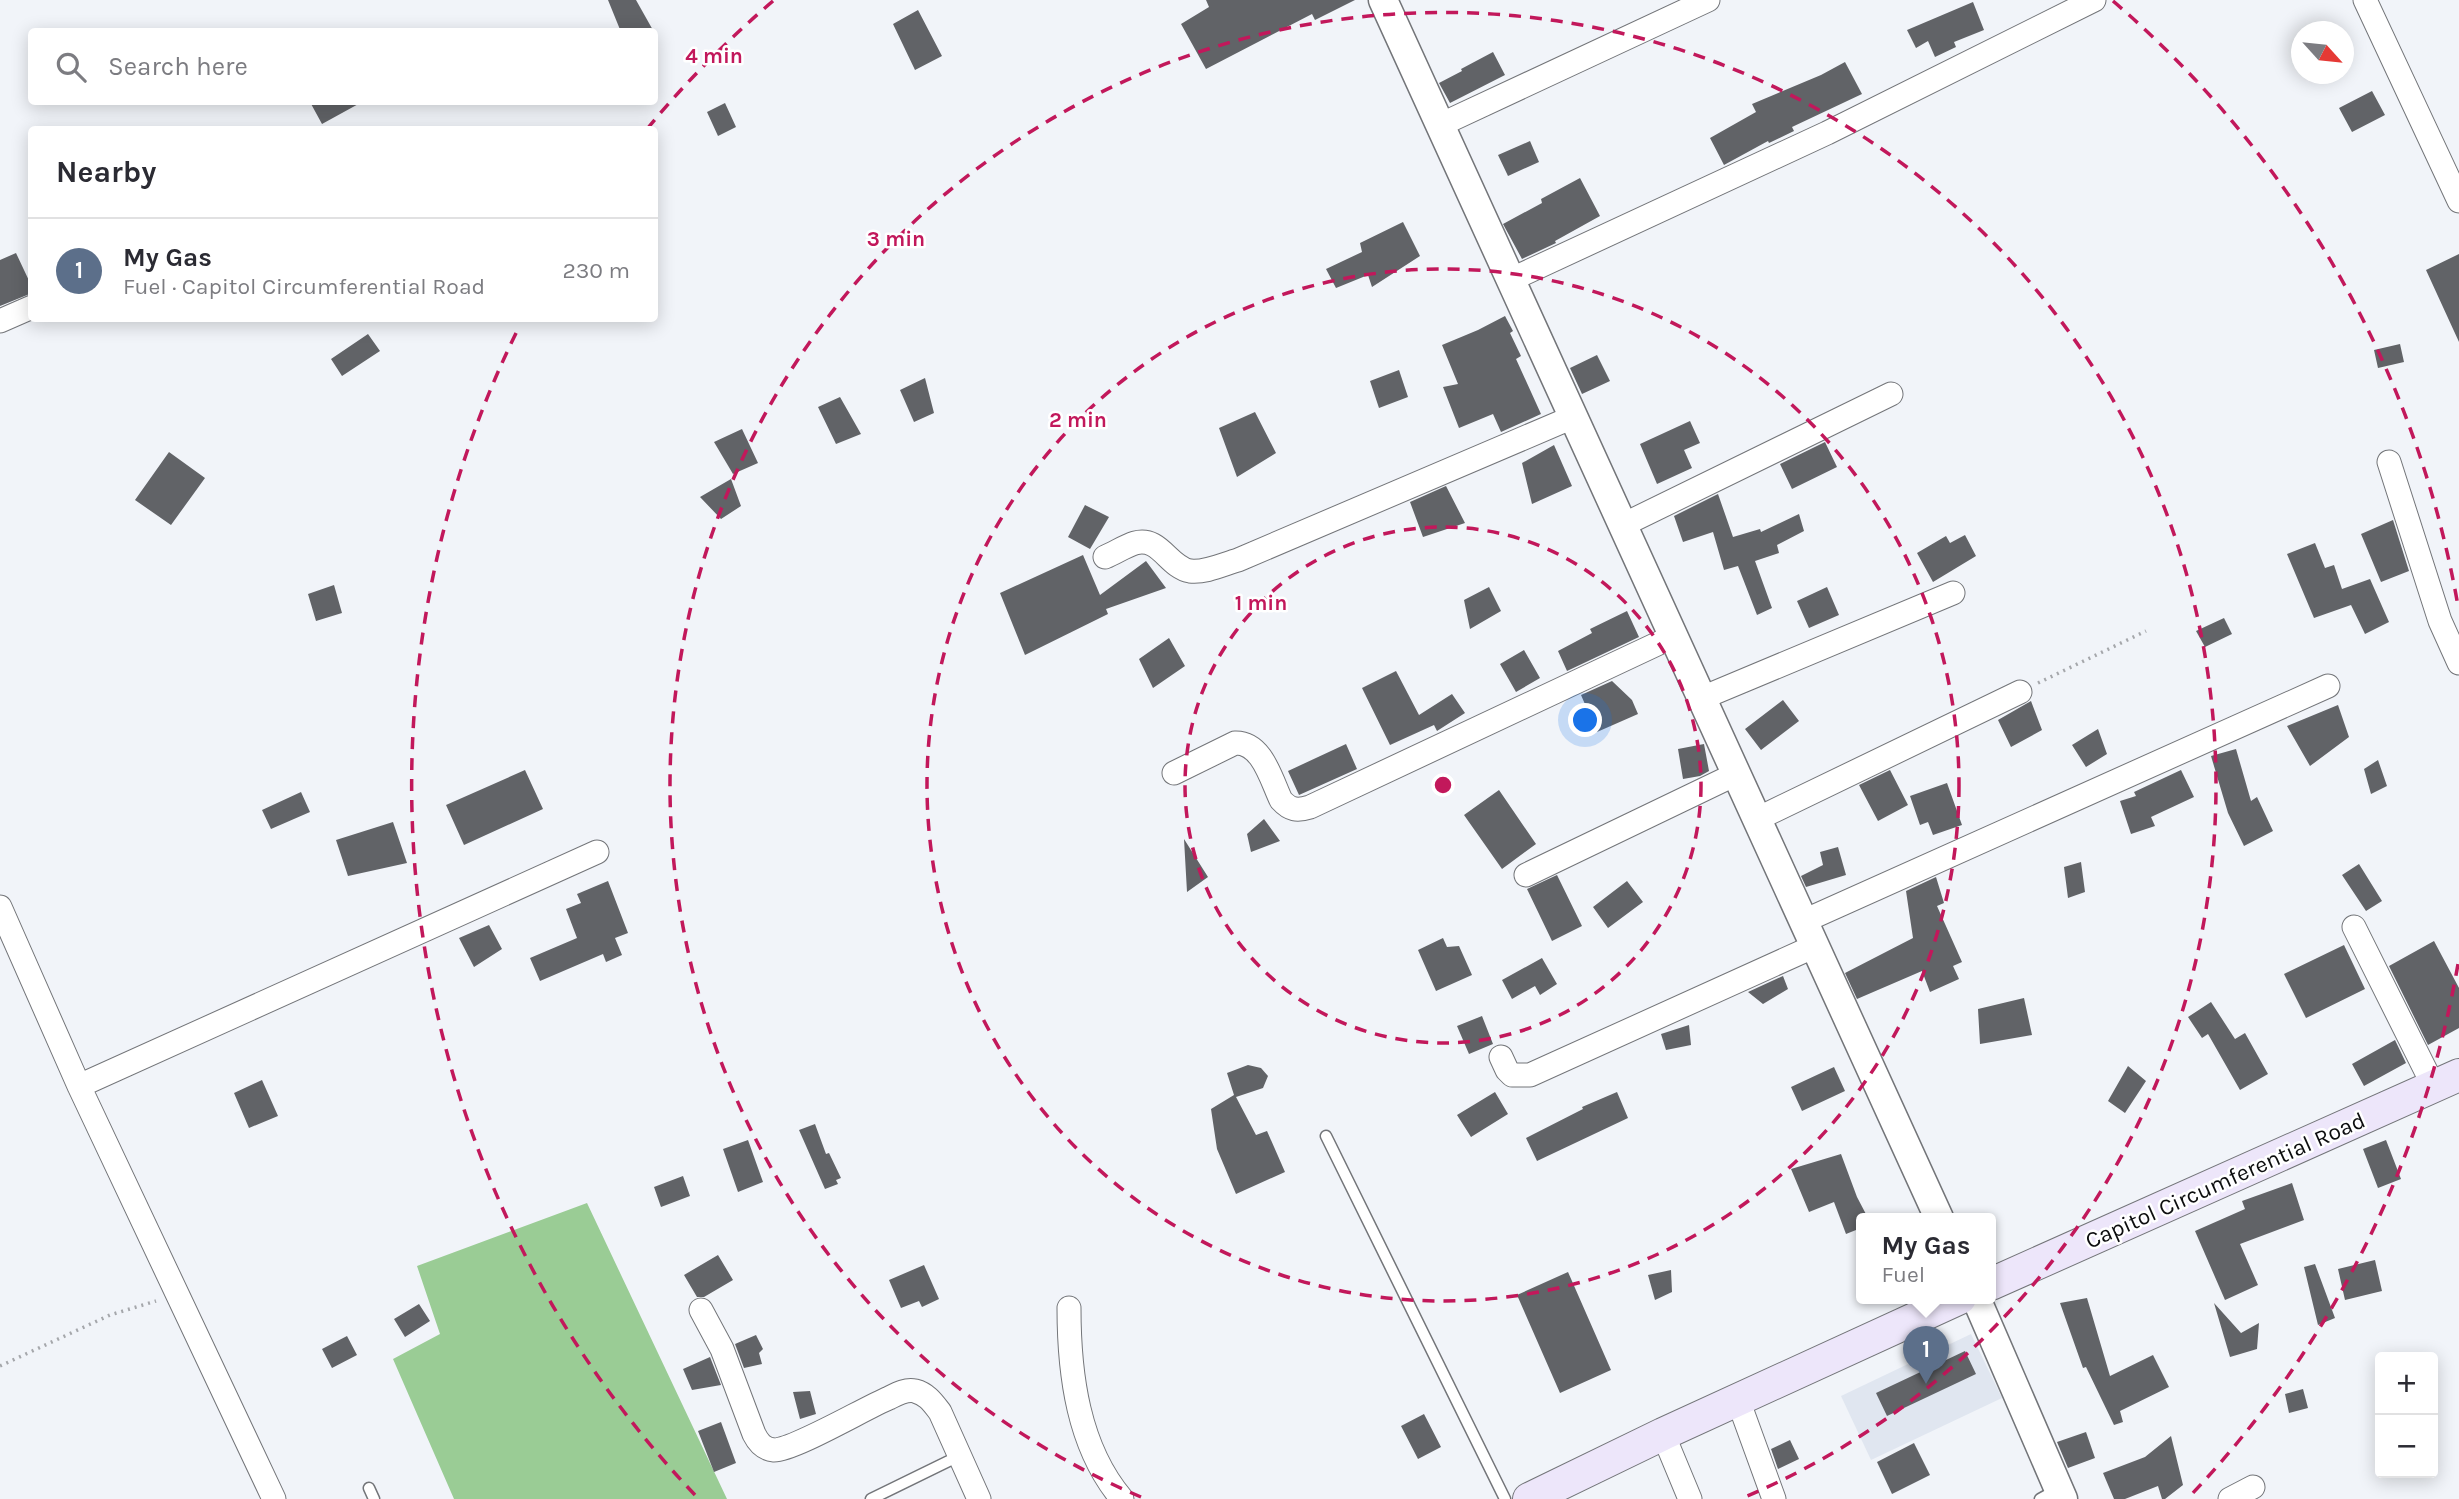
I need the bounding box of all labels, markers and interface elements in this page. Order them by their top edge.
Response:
north arrow [2291,21,2354,84]
search box [28,28,658,105]
text: 4 min [685,44,743,68]
icon: search [52,48,90,86]
text: Search here [108,51,248,82]
text: Nearby [56,154,156,190]
text: 3 min [867,227,925,251]
text: My Gas [123,242,212,273]
text: 1 [75,257,83,284]
text: 230 m [562,257,630,284]
text: Fuel · Capitol Circumferential Road [123,273,485,300]
text: 2 min [1049,408,1107,432]
text: 1 min [1235,591,1287,615]
your location [1568,703,1602,737]
centre of rings [1431,773,1455,797]
street label: Capitol Circumferential Road [2081,1106,2369,1255]
popup [1856,1213,1996,1304]
text: My Gas [1882,1230,1970,1261]
text: Fuel [1882,1261,1925,1288]
pin: 1 [1903,1326,1949,1384]
map controls [2375,1352,2438,1478]
button: + [2375,1352,2438,1415]
button: − [2375,1415,2438,1478]

